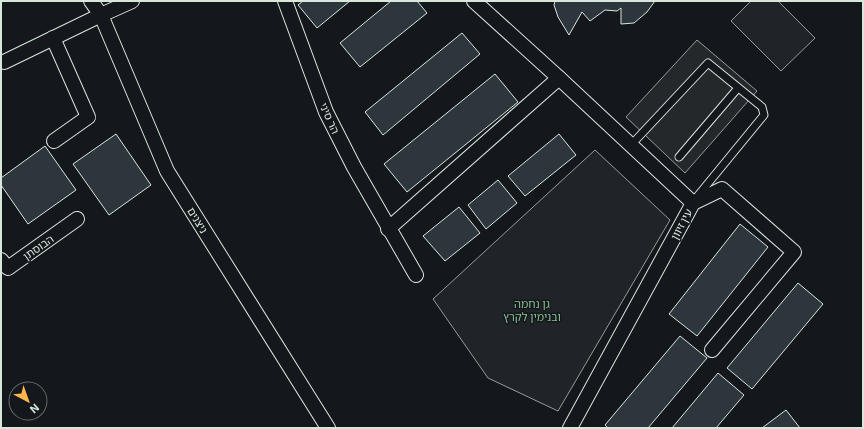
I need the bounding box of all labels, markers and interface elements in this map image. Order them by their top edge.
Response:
street label: הר סיני [317,100,343,136]
street label: ניצנים [185,205,211,235]
street label: עין זיוון [668,206,694,242]
street label: הבוסתן [20,232,56,262]
park label: גן נחמה ובנימין לקרץ [503,297,561,323]
north arrow [8,381,48,421]
text: N [28,401,42,416]

